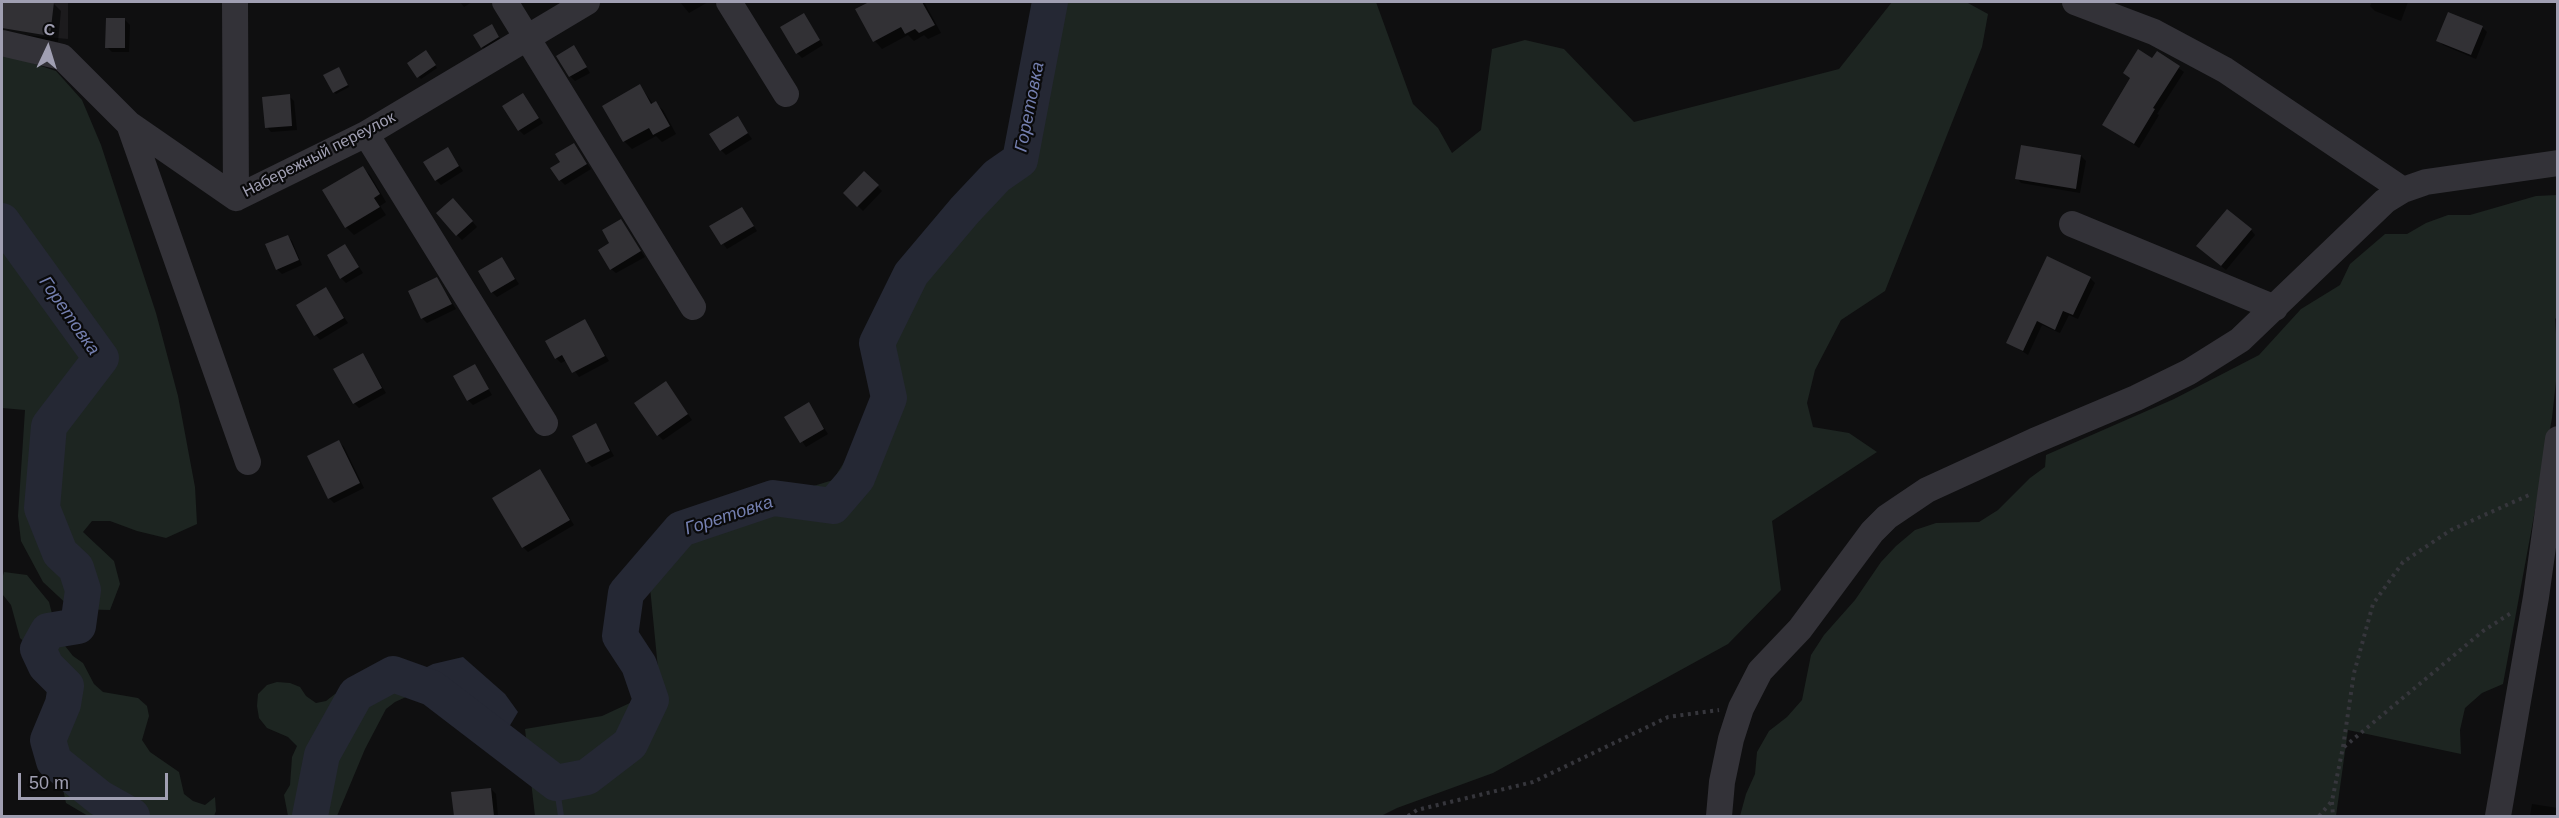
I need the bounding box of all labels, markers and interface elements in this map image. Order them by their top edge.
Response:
north arrow [18,18,78,78]
text: С [43,21,56,38]
water label: Горетовка [1011,60,1049,154]
street label: Набережный переулок [240,108,398,202]
water label: Горетовка [34,272,104,360]
water label: Горетовка [682,492,776,540]
scale bar [21,761,171,799]
text: 50 m [29,773,69,793]

